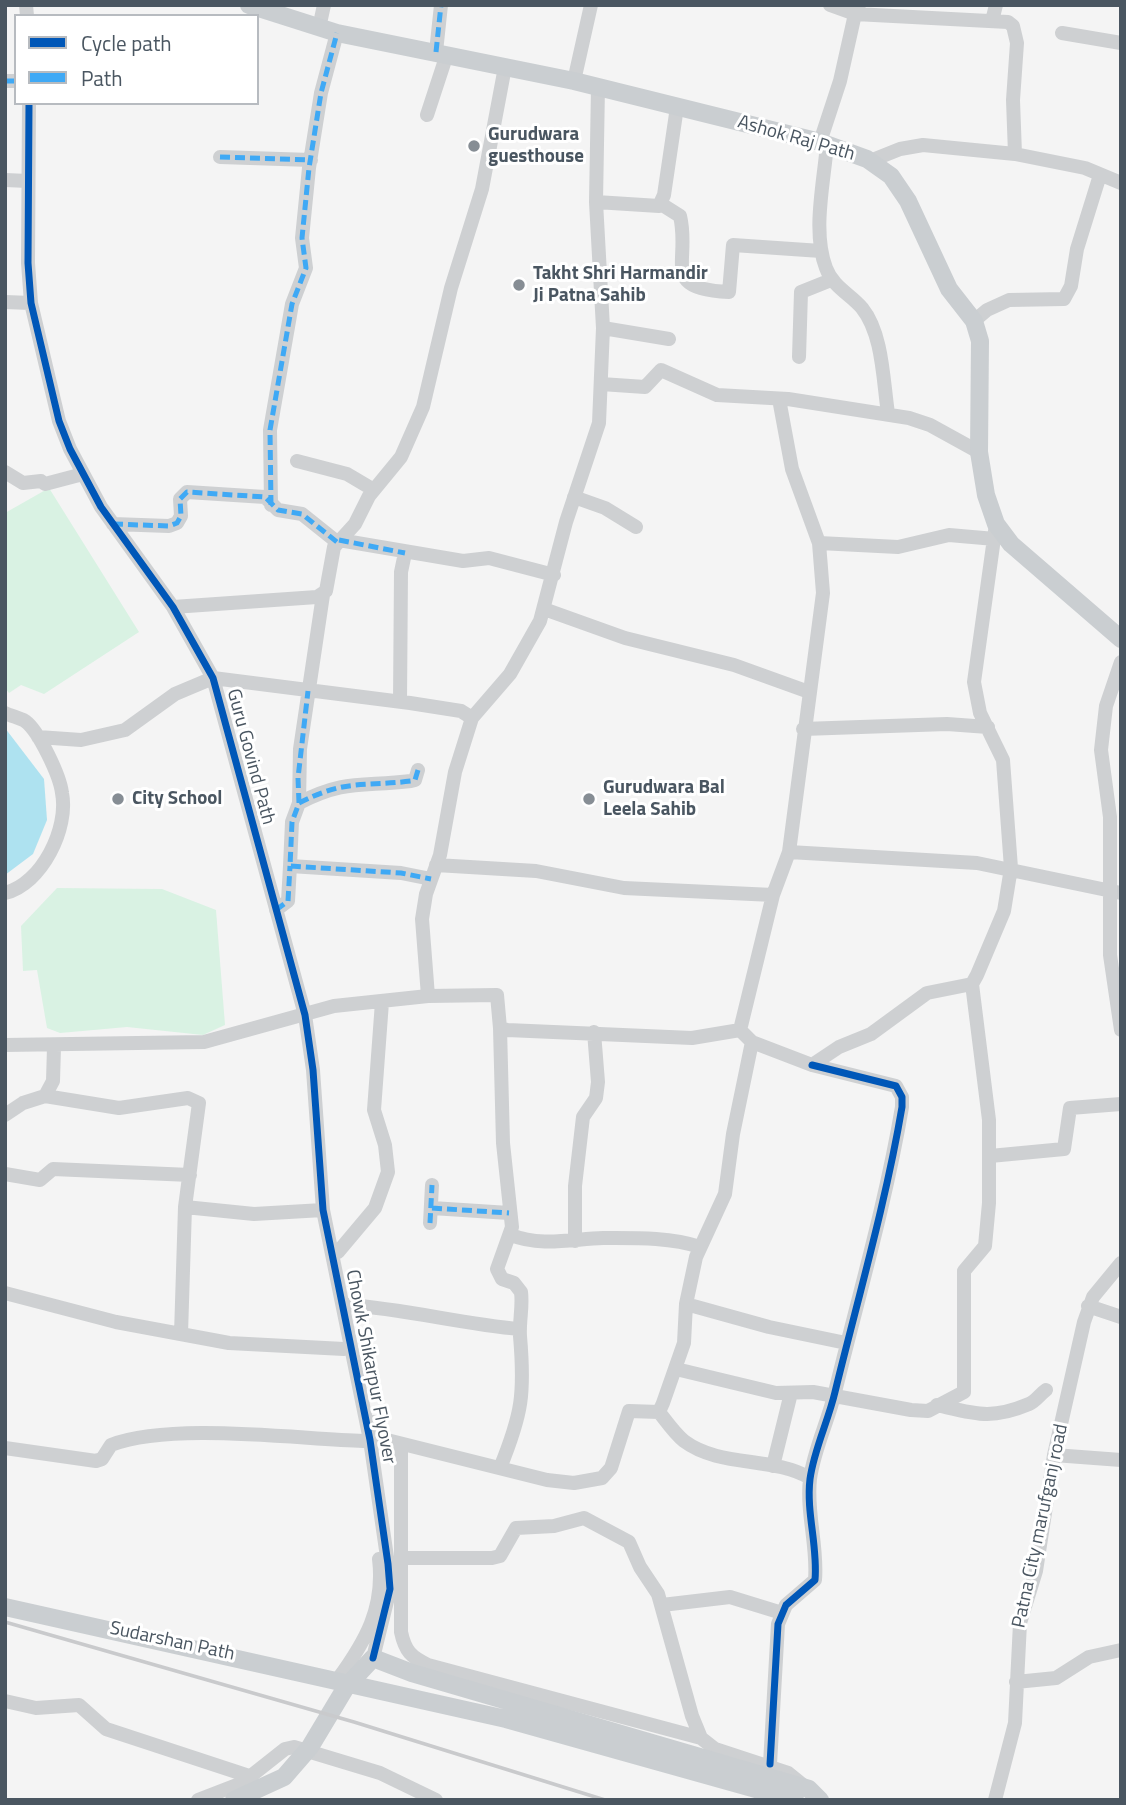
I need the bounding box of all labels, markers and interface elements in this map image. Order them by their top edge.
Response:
legend [14,14,259,105]
text: Cycle path [81,27,172,59]
text: Path [81,62,123,94]
street label: Ashok Raj Path [735,111,857,167]
place label: Gurudwara guesthouse [488,124,584,168]
marker: Gurudwara guesthouse [466,138,482,154]
place label: Takht Shri Harmandir Ji Patna Sahib [533,263,708,307]
marker: Takht Shri Harmandir Ji Patna Sahib [511,277,527,293]
street label: Guru Govind Path [221,687,279,827]
place label: Gurudwara Bal Leela Sahib [603,777,725,821]
place label: City School [132,788,222,810]
marker: City School [110,791,126,807]
marker: Gurudwara Bal Leela Sahib [581,791,597,807]
street label: Chowk Shikarpur Flyover [340,1268,400,1466]
street label: Patna City marufganj road [1008,1422,1074,1630]
street label: Sudarshan Path [108,1618,236,1666]

